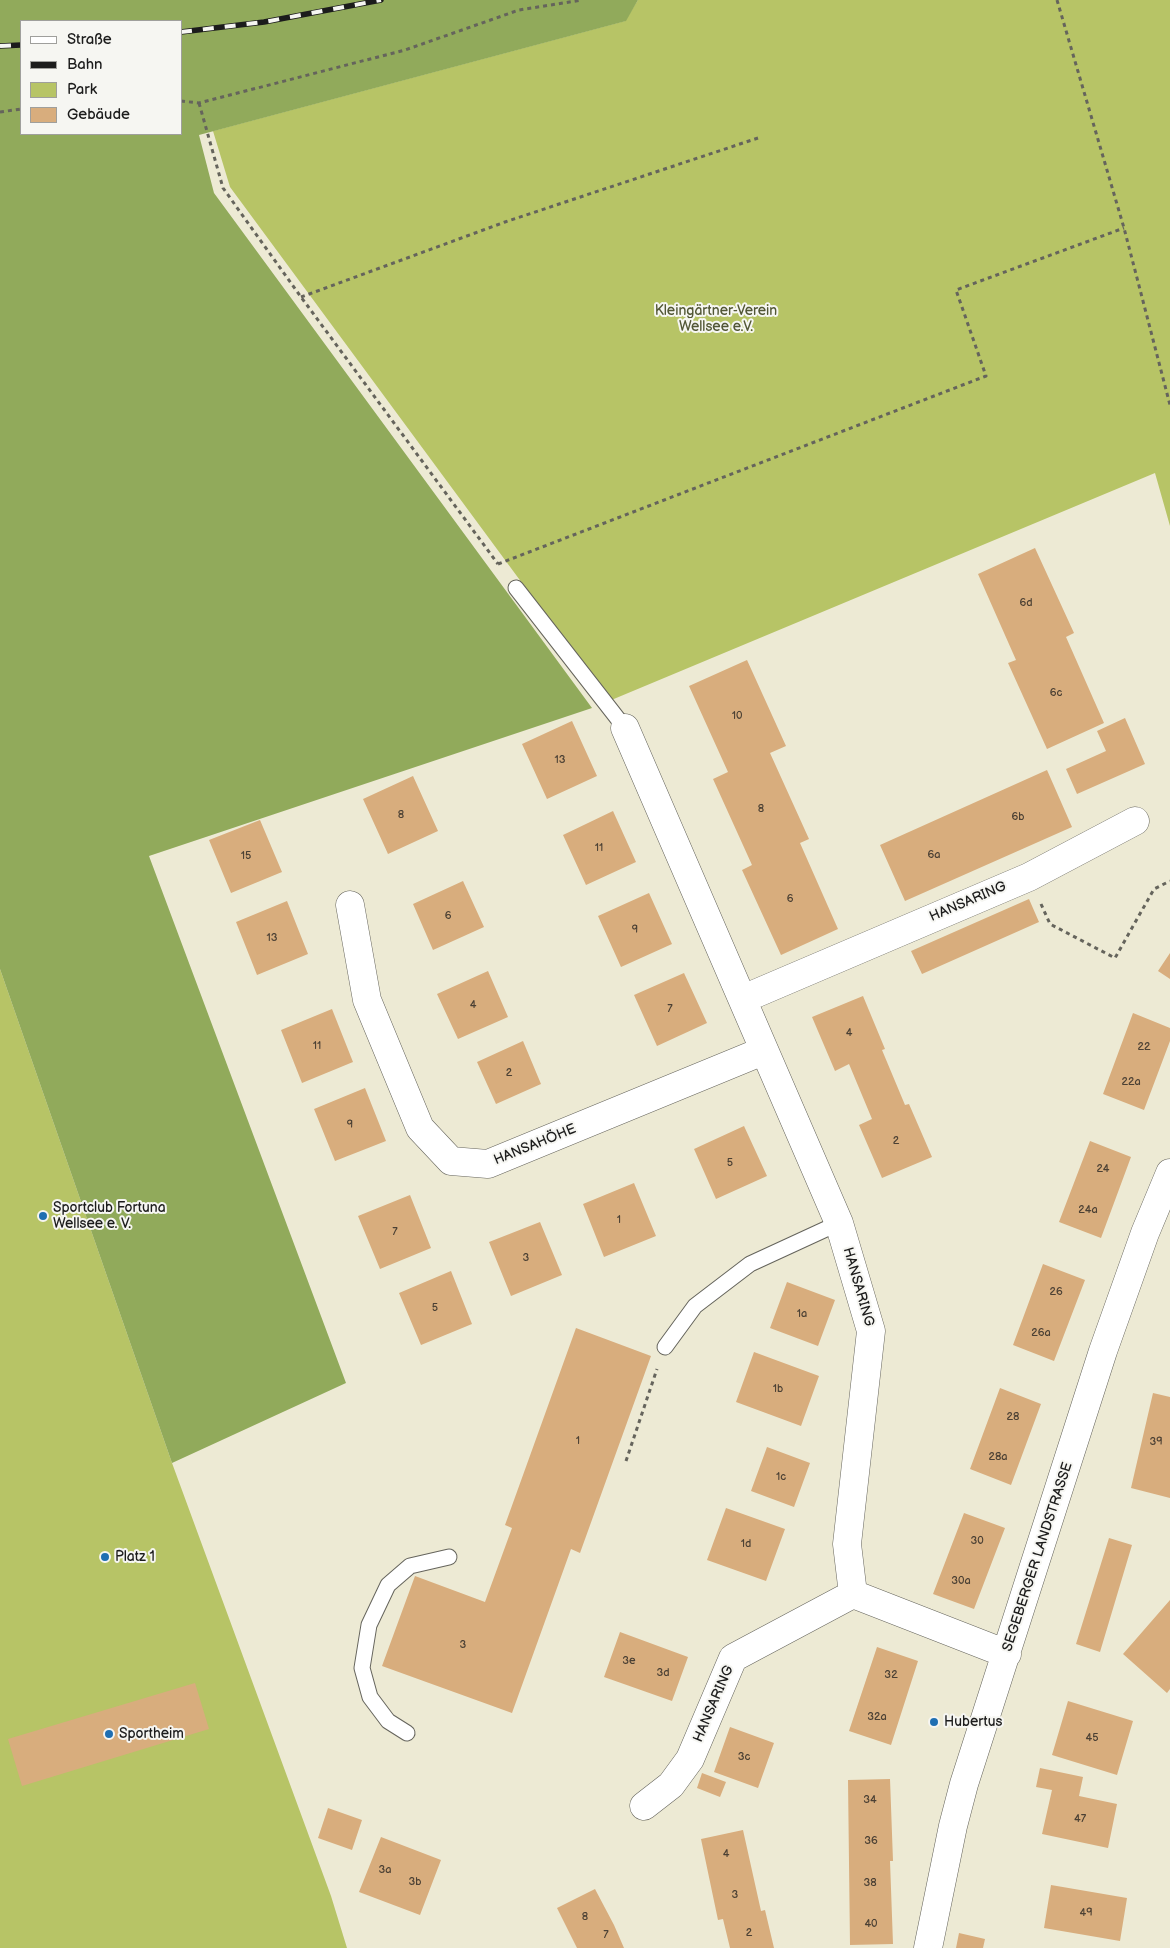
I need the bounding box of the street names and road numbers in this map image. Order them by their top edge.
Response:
street label: HANSARING [927,878,1009,926]
street label: HANSAHÖHE [491,1121,579,1169]
street label: HANSARING [839,1245,877,1329]
street label: SEGEBERGER LANDSTRASSE [999,1460,1077,1654]
street label: HANSARING [690,1663,738,1745]

